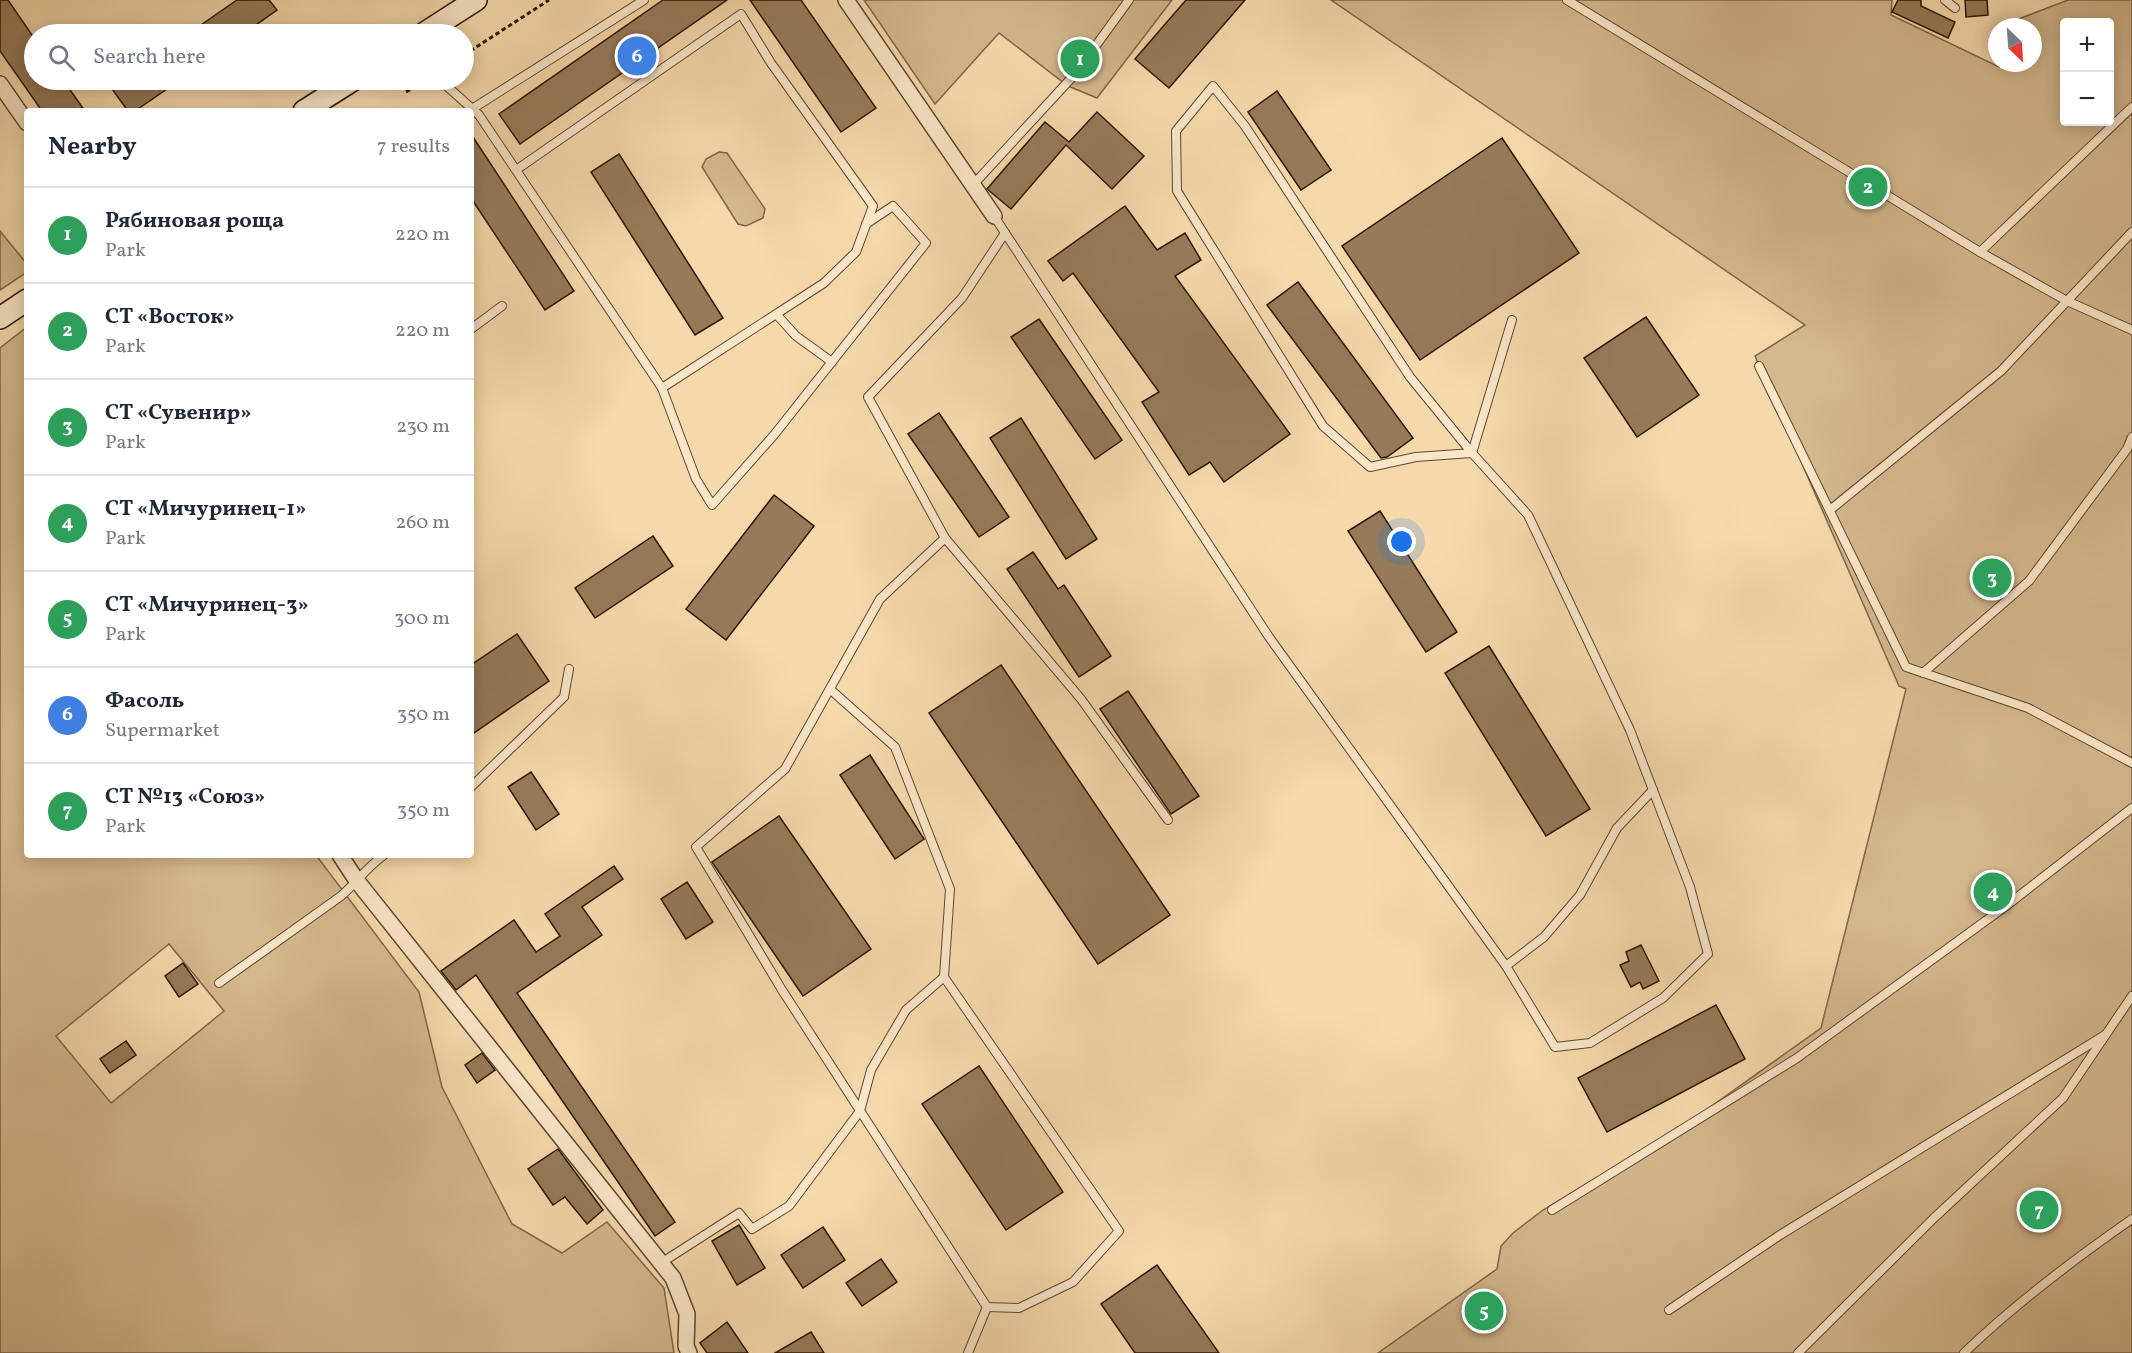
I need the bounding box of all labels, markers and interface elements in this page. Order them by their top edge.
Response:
north arrow [1988,18,2042,72]
map controls [2060,18,2114,126]
button: + [2060,18,2114,72]
search box [24,24,474,90]
pin: 6 [618,34,656,78]
pin: 1 [1060,36,1100,82]
icon: search [45,41,78,74]
text: Search here [93,42,206,73]
button: − [2060,72,2114,126]
text: Nearby [48,129,137,165]
text: 7 results [377,133,450,161]
pin: 2 [1848,164,1888,210]
text: Рябиновая роща [105,206,284,237]
text: 1 [63,221,72,249]
text: 220 m [395,221,450,249]
text: Park [105,237,146,265]
text: СТ «Восток» [105,302,235,333]
text: 2 [62,317,73,345]
text: 220 m [395,317,450,345]
text: Park [105,333,146,361]
text: СТ «Сувенир» [105,398,251,429]
text: 3 [62,413,73,441]
text: 230 m [396,413,450,441]
text: Park [105,429,146,457]
text: СТ «Мичуринец-1» [105,494,306,525]
text: 4 [61,509,74,537]
text: 260 m [395,509,450,537]
text: Park [105,525,146,553]
your location [1387,527,1416,556]
pin: 3 [1972,556,2012,600]
text: СТ «Мичуринец-3» [105,590,309,621]
text: 5 [63,605,72,633]
text: 300 m [394,605,450,633]
text: Park [105,621,146,649]
text: Фасоль [105,686,184,717]
text: 6 [62,701,73,729]
text: 350 m [397,701,450,729]
text: Supermarket [105,717,220,745]
text: СТ №13 «Союз» [105,782,265,813]
text: 7 [63,797,72,825]
text: 350 m [397,797,450,825]
text: Park [105,813,146,841]
pin: 4 [1974,870,2012,914]
pin: 7 [2020,1188,2058,1232]
pin: 5 [1464,1288,1504,1334]

